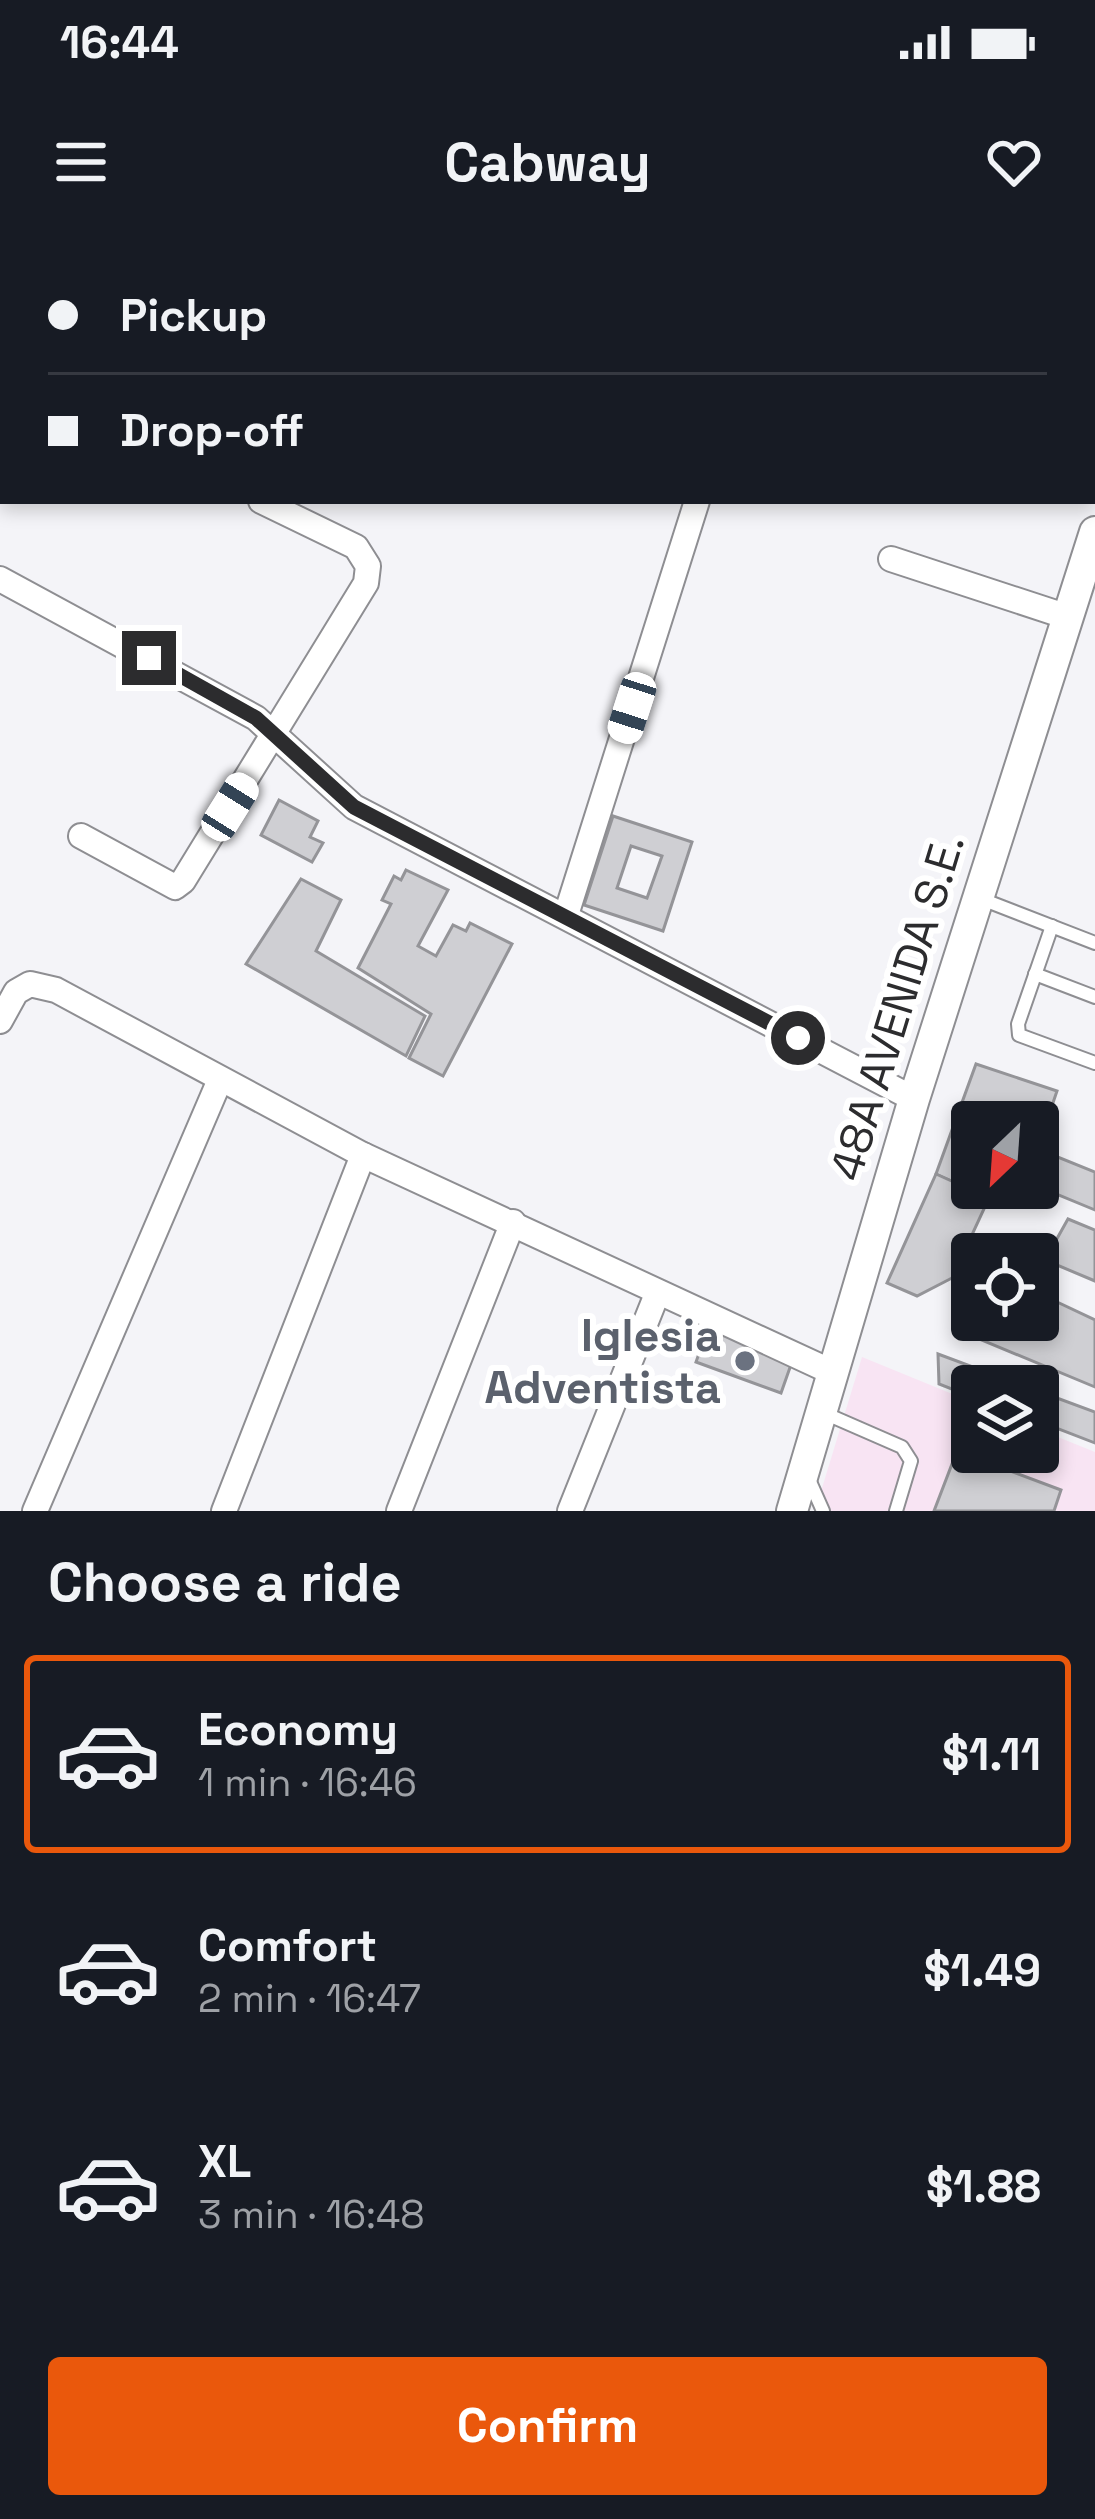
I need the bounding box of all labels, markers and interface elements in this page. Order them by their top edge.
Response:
text: 16:44 [60,14,179,71]
text: Cabway [444,128,651,197]
icon: menu [48,129,114,195]
icon: heart [981,129,1047,195]
text: Pickup [120,287,267,344]
text: Drop-off [120,402,304,459]
route end [122,631,176,685]
car [604,668,660,748]
car [196,767,264,847]
street label: 48A AVENIDA S.E. [817,827,977,1187]
route start [771,1011,825,1065]
north arrow [951,1101,1059,1209]
map controls [951,1101,1059,1473]
button: locate [951,1233,1059,1341]
place label: Iglesia Adventista [485,1307,721,1416]
marker: Iglesia Adventista [732,1348,758,1374]
button: layers [951,1365,1059,1473]
text: Choose a ride [48,1548,402,1617]
icon: car [54,1700,162,1808]
text: Economy [198,1701,398,1758]
text: $1.11 [942,1726,1041,1783]
text: 1 min · 16:46 [198,1758,417,1807]
icon: car [54,1916,162,2024]
text: Comfort [198,1917,377,1974]
text: $1.49 [924,1942,1041,1999]
text: 2 min · 16:47 [198,1974,421,2023]
icon: car [54,2132,162,2240]
text: XL [198,2133,251,2190]
text: $1.88 [926,2158,1041,2215]
text: 3 min · 16:48 [198,2190,425,2239]
button: Confirm [48,2357,1047,2495]

